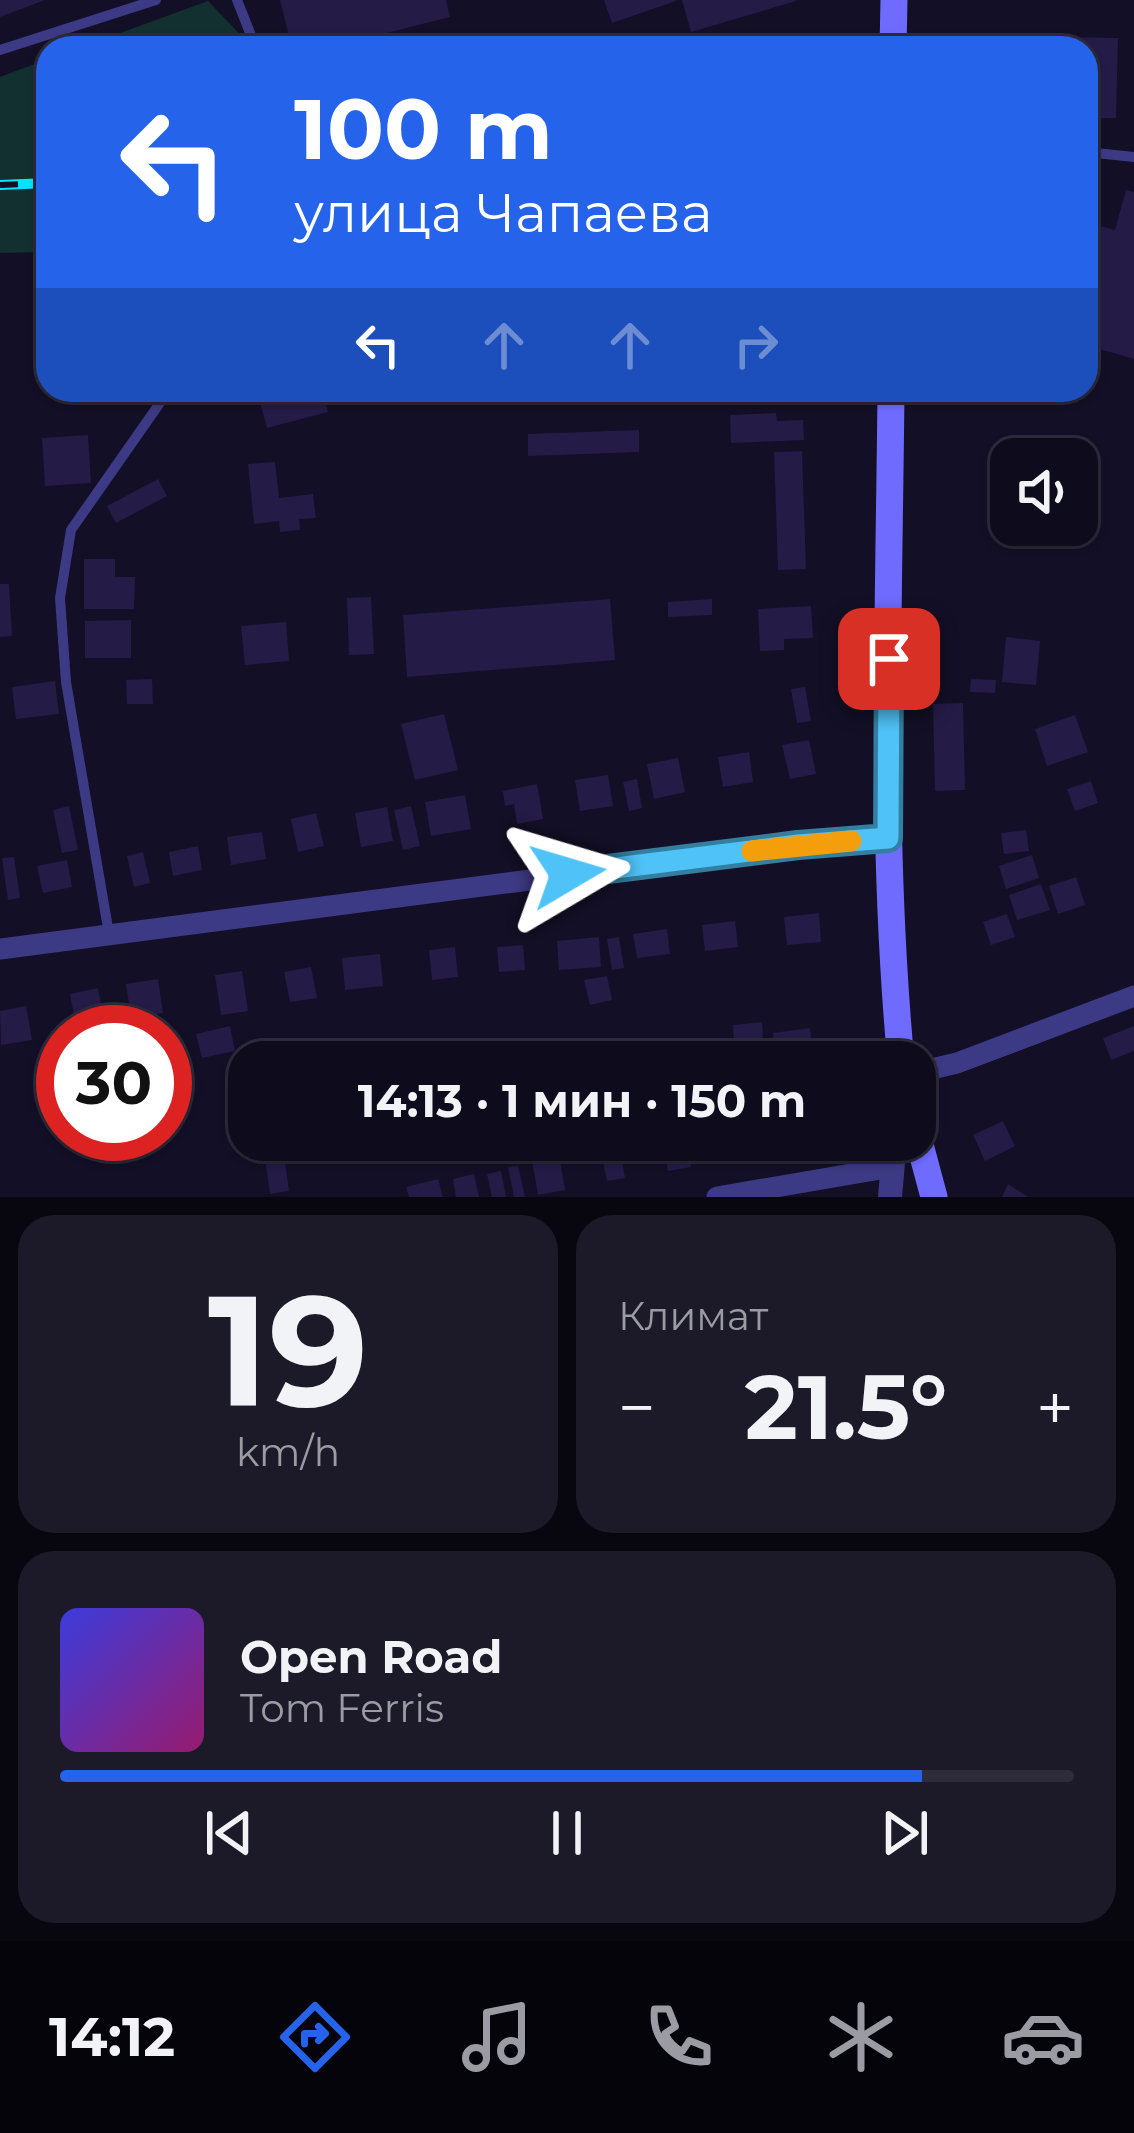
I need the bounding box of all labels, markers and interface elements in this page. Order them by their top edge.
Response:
text: 100 m [294,78,553,180]
icon: left [96,84,252,240]
text: улица Чапаева [294,180,712,246]
icon: left [345,312,411,378]
icon: ahead [471,312,537,378]
icon: ahead [597,312,663,378]
icon: right [723,312,789,378]
map controls [990,438,1098,546]
button: sound [990,438,1098,546]
pin [838,608,940,710]
icon: arrive [856,626,922,692]
position arrow [505,811,631,937]
speed limit sign: 30 [36,1005,192,1161]
text: 14:13 · 1 мин · 150 m [358,1073,806,1128]
text: 19 [208,1255,368,1445]
text: Климат [618,1292,768,1340]
text: 21.5° [745,1352,947,1462]
text: − [618,1367,656,1448]
text: + [1036,1367,1074,1448]
text: km/h [236,1428,340,1476]
text: Open Road [240,1629,502,1684]
text: Tom Ferris [240,1684,444,1732]
icon: previous [196,1800,262,1866]
icon: pause [534,1800,600,1866]
icon: next [872,1800,938,1866]
icon: directions [273,1995,357,2079]
icon: music [455,1995,539,2079]
icon: phone [637,1995,721,2079]
icon: climate [819,1995,903,2079]
icon: car [1001,1995,1085,2079]
text: 14:12 [49,2004,175,2070]

